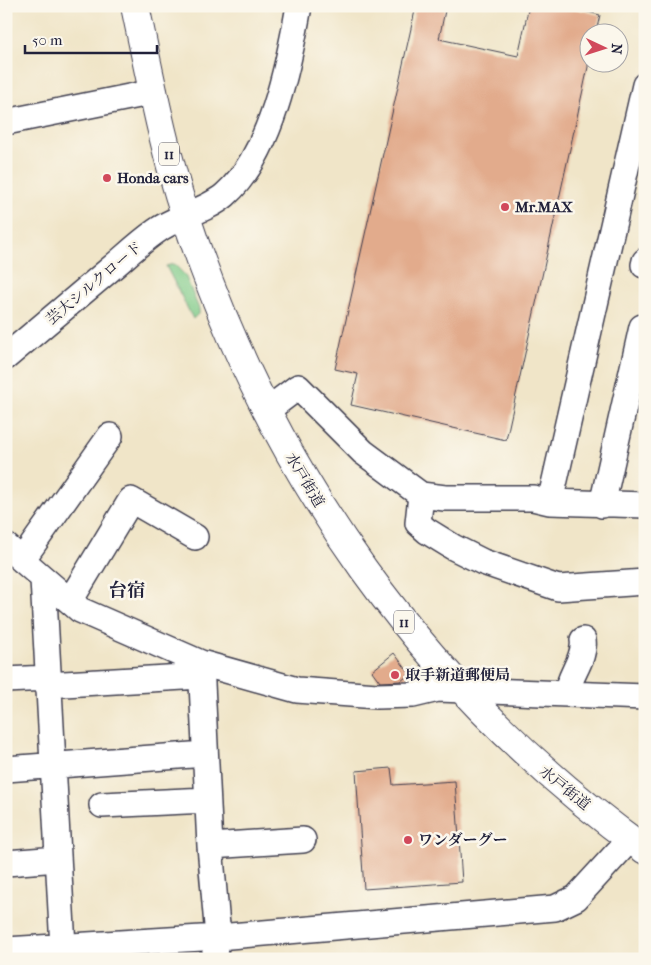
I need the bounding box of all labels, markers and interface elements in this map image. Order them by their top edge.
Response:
scale bar [25,22,158,54]
north arrow [578,22,628,72]
text: 50 m [32,31,63,49]
text: N [608,43,625,55]
road number: 11 [159,142,179,166]
place label: Honda cars [117,169,189,187]
marker: Honda cars [101,172,113,184]
place label: Mr.MAX [514,198,573,216]
marker: Mr.MAX [499,201,511,213]
street label: 芸大シルクロード [43,238,145,328]
street label: 水戸街道 [282,450,328,510]
district label: 台宿 [109,580,145,601]
road number: 11 [394,610,414,634]
place label: 取手新道郵便局 [405,666,510,684]
marker: 取手新道郵便局 [389,669,401,681]
street label: 水戸街道 [536,762,594,814]
place label: ワンダーグー [418,831,507,849]
marker: ワンダーグー [402,834,414,846]

